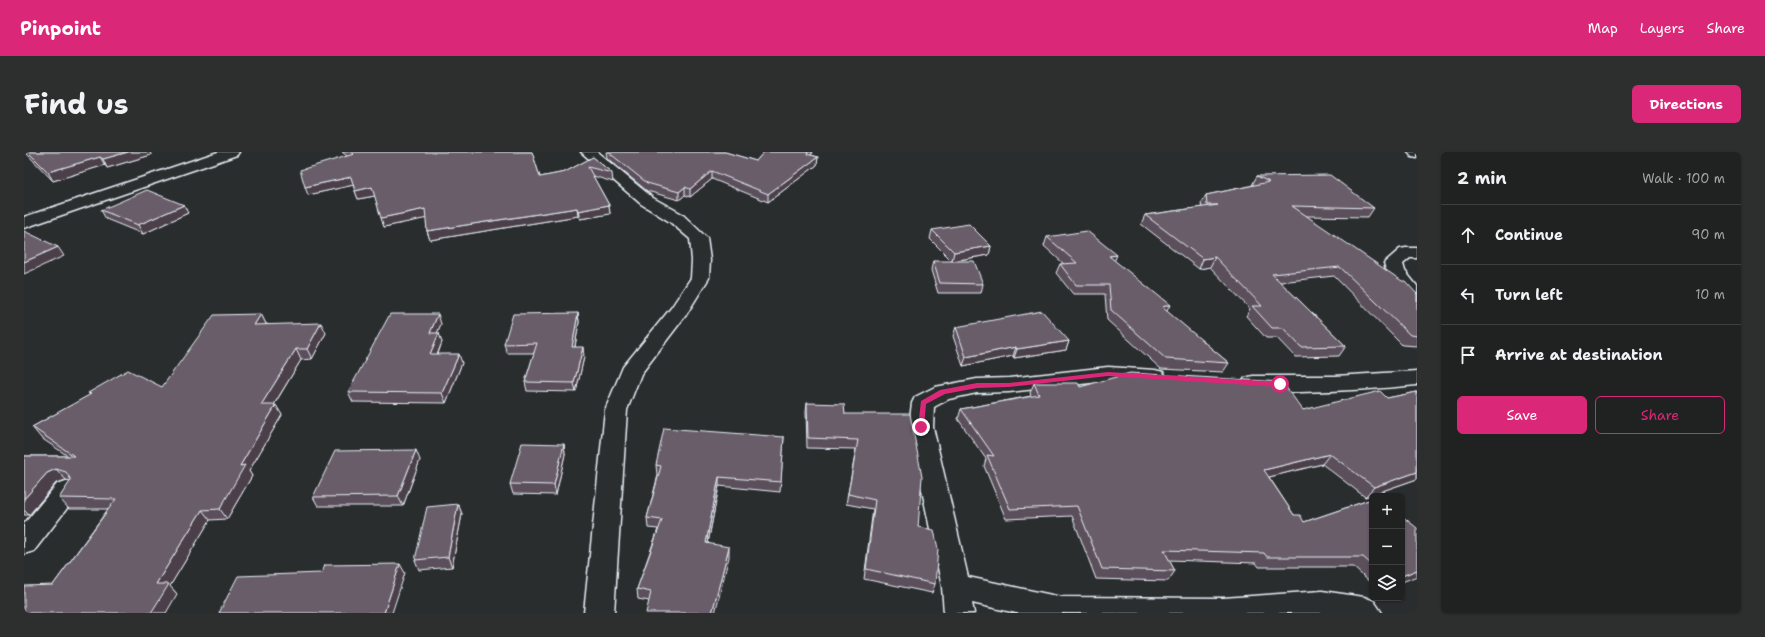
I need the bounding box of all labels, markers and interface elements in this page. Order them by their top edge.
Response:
text: Pinpoint [20,16,101,41]
text: Map [1588,19,1618,37]
text: Layers [1640,19,1684,37]
text: Share [1706,19,1745,37]
text: Find us [24,85,129,123]
button: Directions [1632,85,1741,123]
text: 2 min [1457,167,1507,189]
text: Walk · 100 m [1642,170,1725,187]
icon: ahead [1457,224,1479,246]
text: Continue [1495,225,1563,245]
text: 90 m [1691,226,1725,243]
icon: left [1457,284,1479,306]
text: Turn left [1495,285,1563,305]
text: 10 m [1695,286,1725,303]
icon: arrive [1457,344,1479,366]
text: Arrive at destination [1495,345,1663,365]
route start [1271,375,1289,393]
button: Save [1457,396,1587,434]
button: Share [1595,396,1725,434]
route end [912,418,930,436]
map controls [1369,493,1405,601]
button: + [1369,493,1405,529]
button: − [1369,529,1405,565]
button: layers [1369,565,1405,601]

